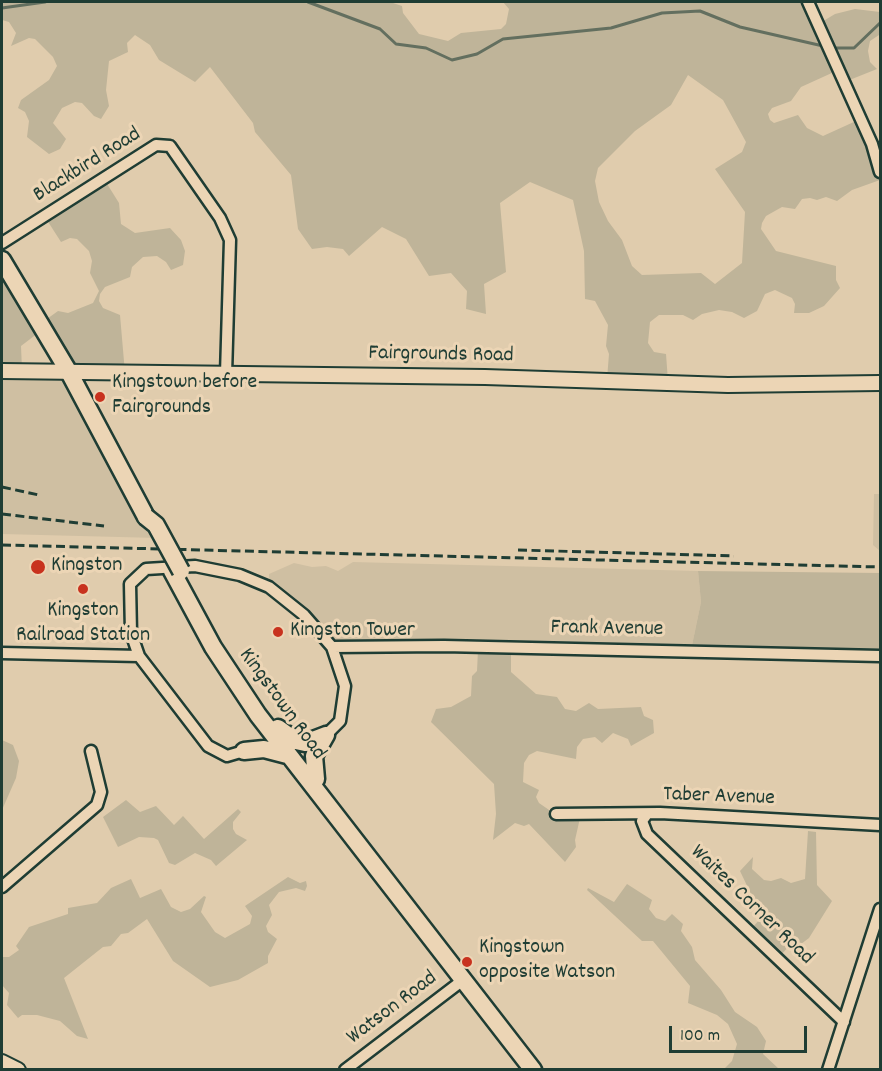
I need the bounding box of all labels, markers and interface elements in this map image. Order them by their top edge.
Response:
street label: Blackbird Road [29,122,147,210]
street label: Fairgrounds Road [368,342,514,370]
place label: Kingstown before Fairgrounds [112,371,257,422]
marker: Kingstown before Fairgrounds [93,390,107,404]
place label: Kingston [51,554,122,580]
marker: Kingston [29,558,47,576]
marker: Kingston Railroad Station [76,582,90,596]
place label: Kingston Railroad Station [16,599,150,650]
street label: Frank Avenue [550,616,664,644]
place label: Kingston Tower [290,619,415,645]
marker: Kingston Tower [271,625,285,639]
street label: Kingstown Road [232,644,330,766]
street label: Taber Avenue [663,783,775,813]
street label: Waites Corner Road [684,840,818,972]
place label: Kingstown opposite Watson [479,936,615,987]
marker: Kingstown opposite Watson [460,955,474,969]
street label: Watson Road [343,966,443,1052]
scale bar [672,1014,810,1052]
text: 100 m [680,1024,720,1049]

